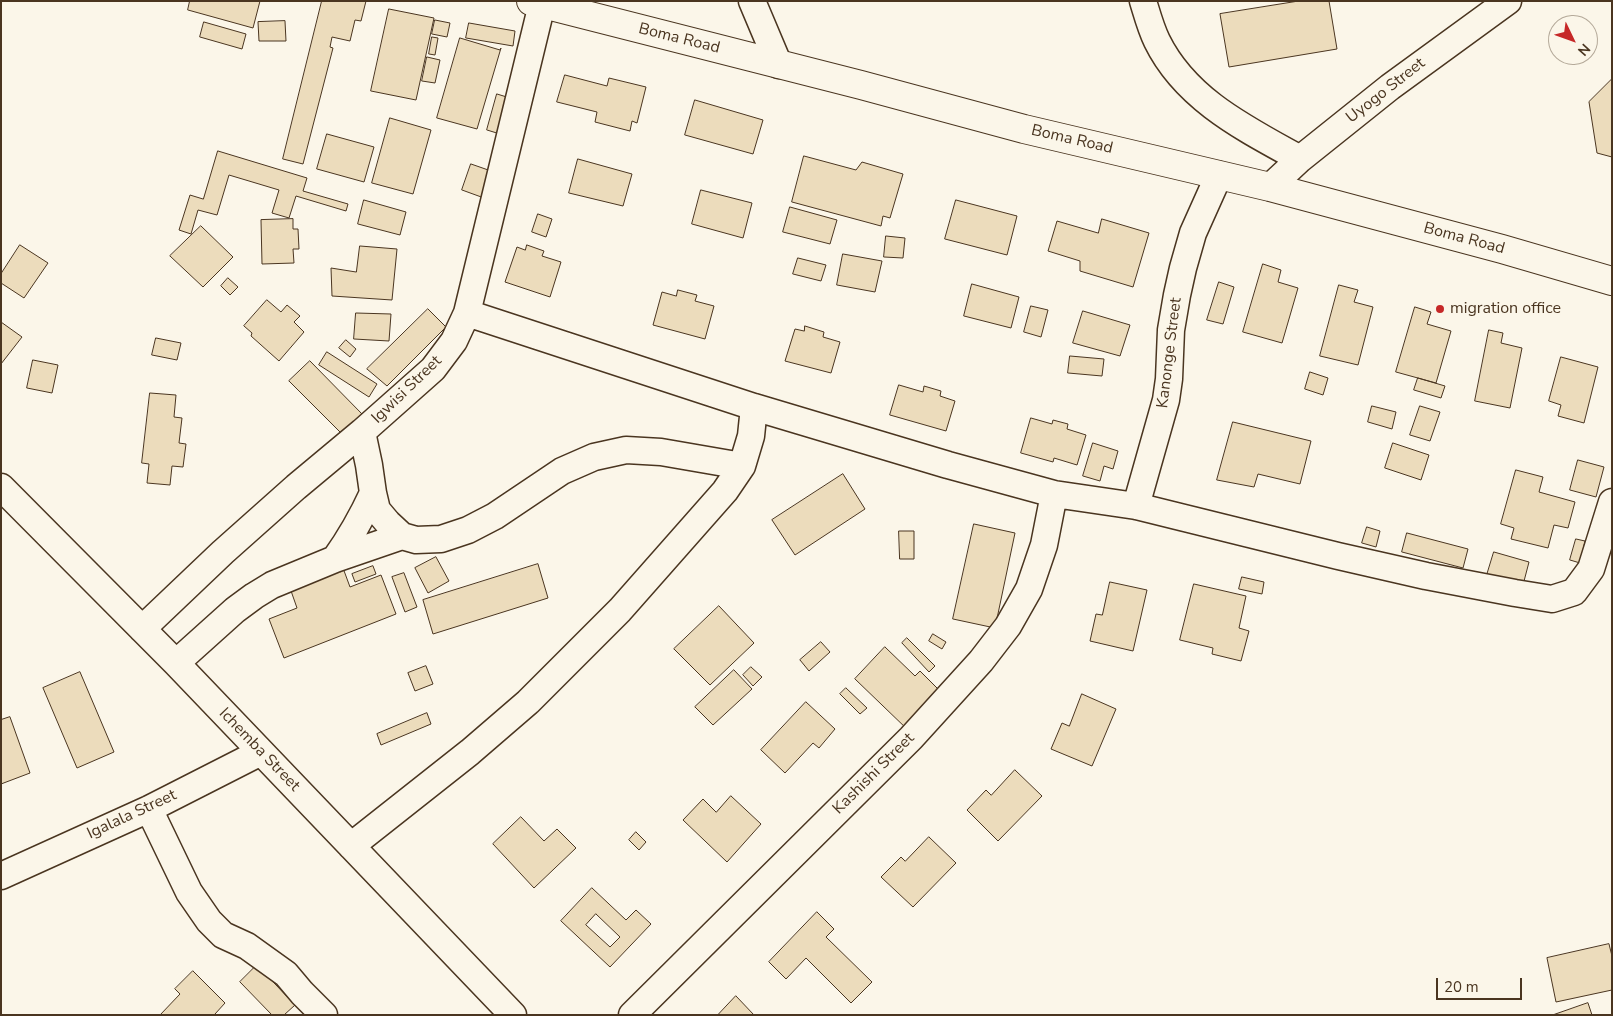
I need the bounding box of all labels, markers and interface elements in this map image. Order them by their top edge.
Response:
north arrow [1548,15,1598,65]
street label: Boma Road [636,20,722,58]
text: N [1573,39,1594,60]
street label: Uyogo Street [1343,54,1429,128]
street label: Boma Road [1029,121,1115,159]
street label: Boma Road [1421,219,1507,259]
street label: Kanonge Street [1154,297,1186,409]
place label: migration office [1450,299,1561,319]
marker: migration office [1434,303,1446,315]
street label: Igwisi Street [368,352,446,428]
street label: Ichemba Street [214,704,304,796]
street label: Kashishi Street [829,729,919,819]
street label: Igalala Street [84,786,180,844]
scale bar [1438,968,1524,1000]
text: 20 m [1444,977,1479,997]

